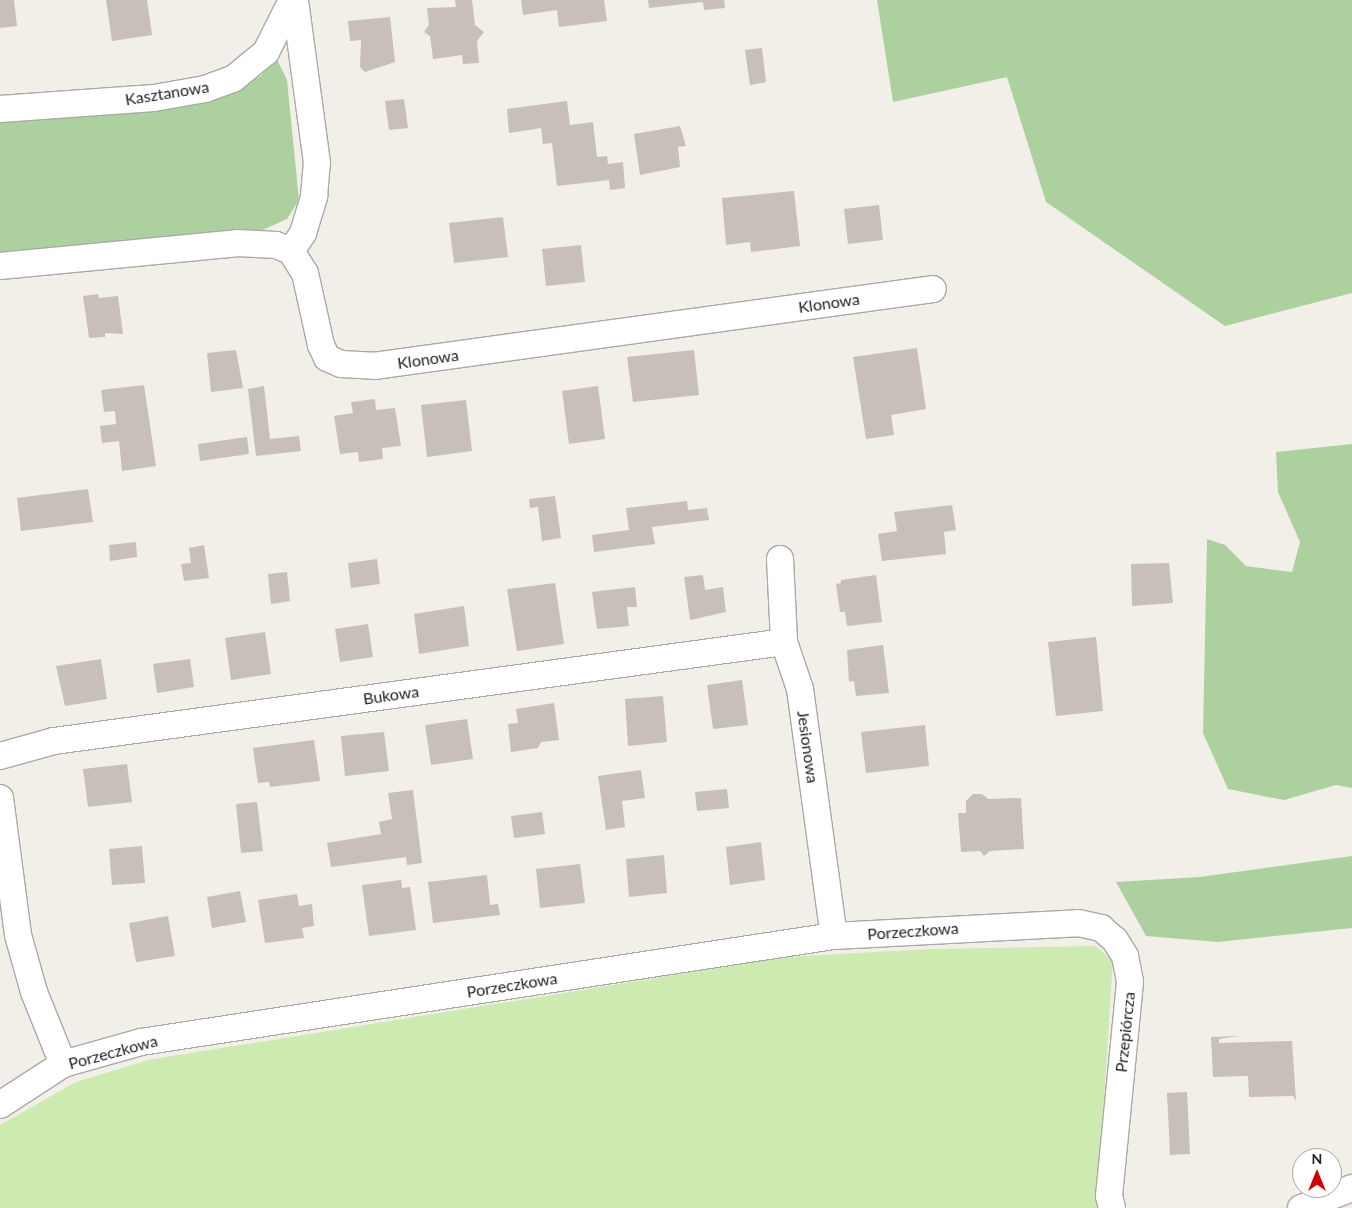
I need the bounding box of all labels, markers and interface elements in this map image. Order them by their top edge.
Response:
street label: Kasztanowa [124,77,210,109]
street label: Klonowa [797,289,861,317]
street label: Klonowa [396,345,460,373]
street label: Bukowa [362,682,420,708]
street label: Jesionowa [793,709,823,785]
street label: Porzeczkowa [867,918,959,944]
street label: Porzeczkowa [465,968,559,1002]
street label: Przepiórcza [1111,991,1139,1073]
street label: Porzeczkowa [66,1031,160,1073]
north arrow [1292,1148,1342,1198]
text: N [1312,1150,1322,1167]

